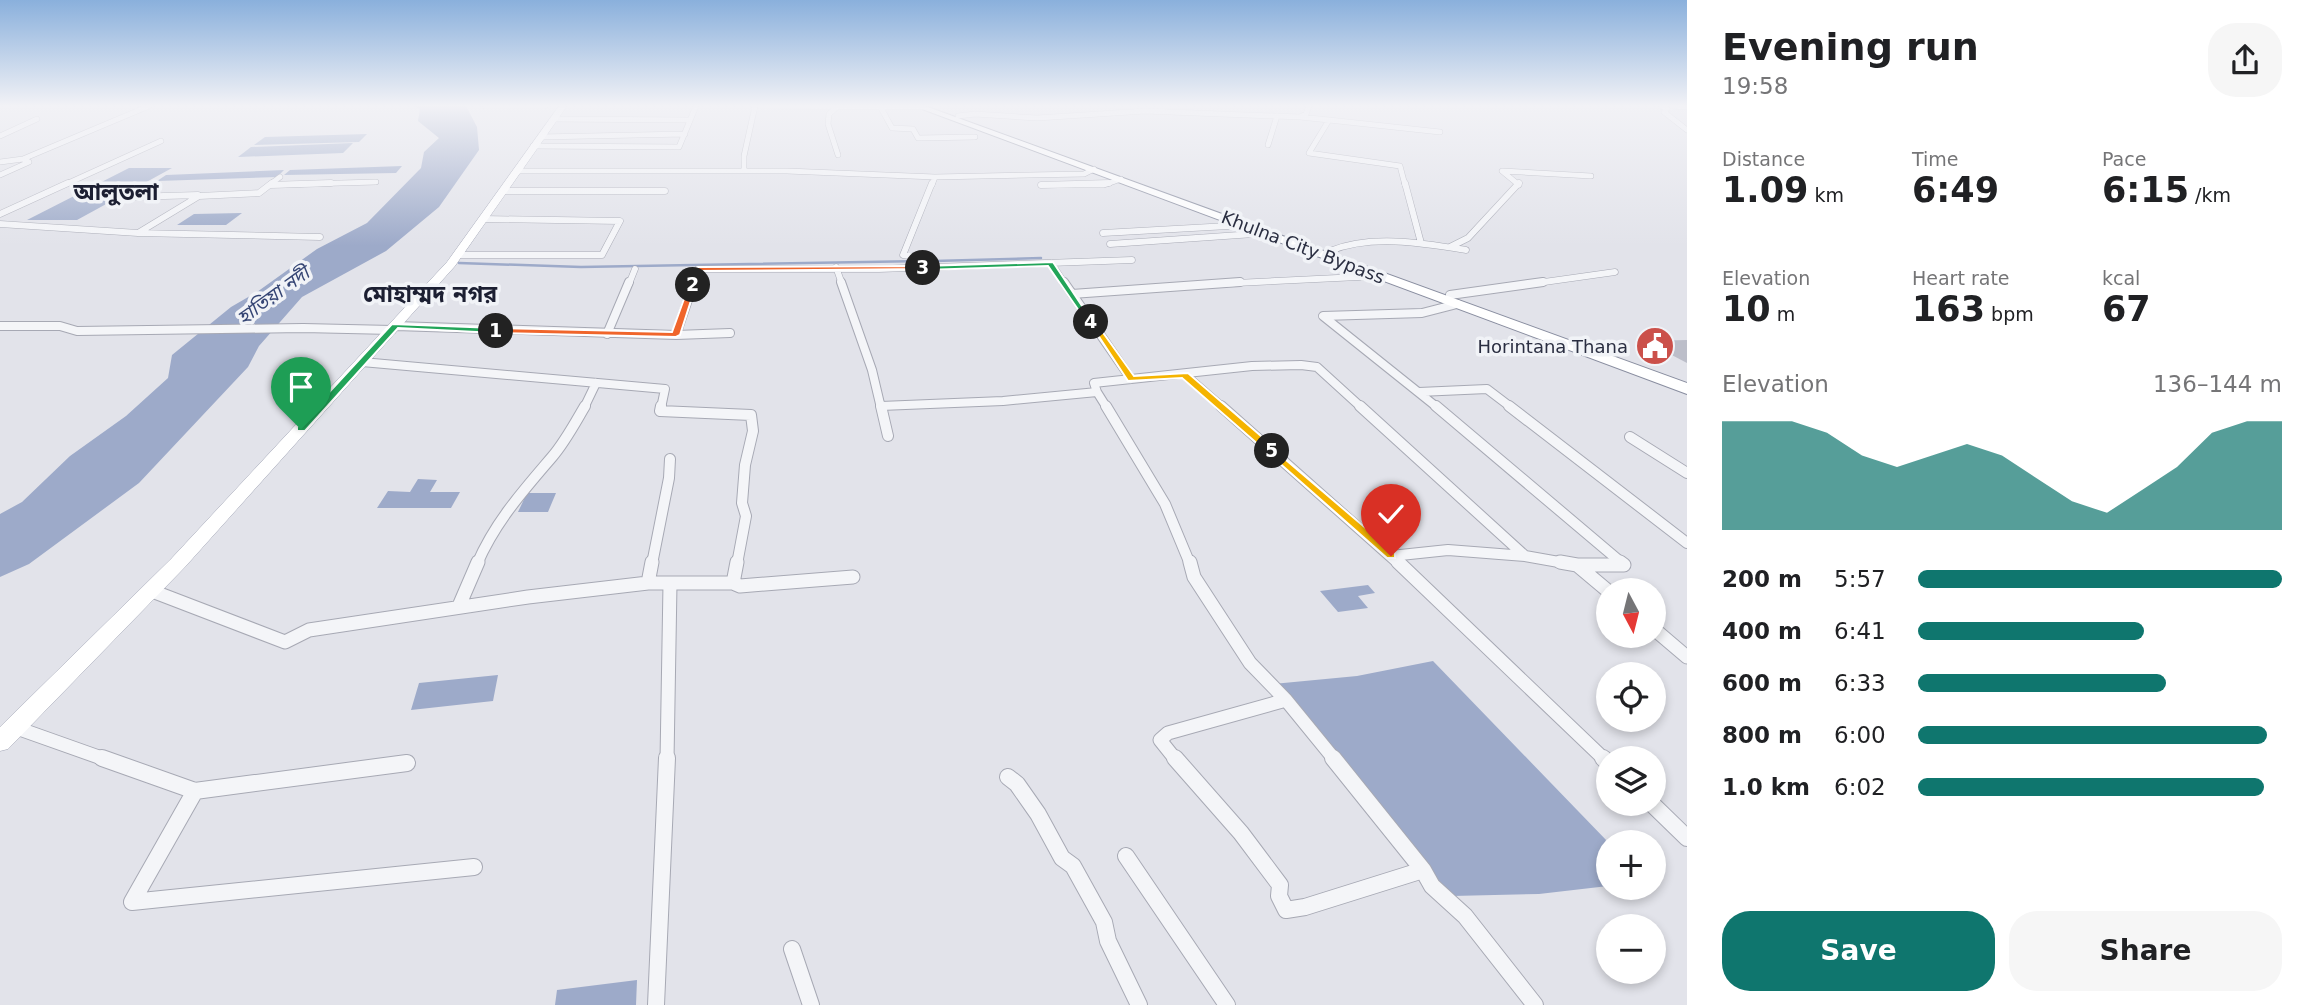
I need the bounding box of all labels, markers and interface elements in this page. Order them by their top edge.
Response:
button: share [2208,23,2282,97]
text: Evening run [1722,25,1979,69]
text: 19:58 [1722,73,1788,99]
text: Distance [1722,148,1805,170]
text: Time [1912,148,1959,170]
text: Pace [2102,148,2146,170]
text: 1.09 [1722,170,1808,210]
text: 6:49 [1912,170,1999,210]
text: 6:15 [2102,170,2189,210]
district label: আলুতলা [72,179,159,206]
text: km [1808,184,1844,206]
text: /km [2189,184,2231,206]
street label: Khulna City Bypass [1218,206,1388,288]
pin: 3 [906,250,940,286]
text: 3 [916,256,929,278]
water label: হাতিয়া নদী [233,259,316,328]
text: Elevation [1722,267,1810,289]
text: Heart rate [1912,267,2010,289]
text: kcal [2102,267,2140,289]
pin: 2 [676,268,710,302]
text: 2 [686,273,699,295]
district label: মোহাম্মদ নগর [363,281,498,307]
text: 10 [1722,289,1771,329]
text: 163 [1912,289,1985,329]
text: 67 [2102,289,2151,329]
text: m [1771,303,1795,325]
text: bpm [1985,303,2034,325]
pin: 4 [1074,304,1108,340]
text: 4 [1084,310,1097,332]
pin: 1 [478,314,514,348]
text: 1 [489,319,502,341]
public building icon: Horintana Thana [1634,325,1676,367]
place label: Horintana Thana [1478,336,1628,357]
pin [271,357,331,429]
icon: arrive [282,368,320,406]
text: Elevation [1722,371,1829,397]
text: 136–144 m [2153,371,2282,397]
pin: 5 [1254,434,1290,468]
text: 5 [1265,439,1278,461]
pin [1361,484,1421,556]
icon: check [1372,495,1410,533]
text: 200 m [1722,566,1802,592]
text: 5:57 [1834,566,1886,592]
north arrow [1596,578,1666,648]
map controls [1596,578,1666,984]
text: 400 m [1722,618,1802,644]
text: 6:41 [1834,618,1886,644]
button: locate [1596,662,1666,732]
text: 600 m [1722,670,1802,696]
text: 6:33 [1834,670,1886,696]
text: 800 m [1722,722,1802,748]
text: 6:00 [1834,722,1886,748]
button: layers [1596,746,1666,816]
text: 1.0 km [1722,774,1810,800]
text: 6:02 [1834,774,1886,800]
button: + [1596,830,1666,900]
button: Save [1722,911,1995,991]
button: Share [2009,911,2282,991]
button: − [1596,914,1666,984]

